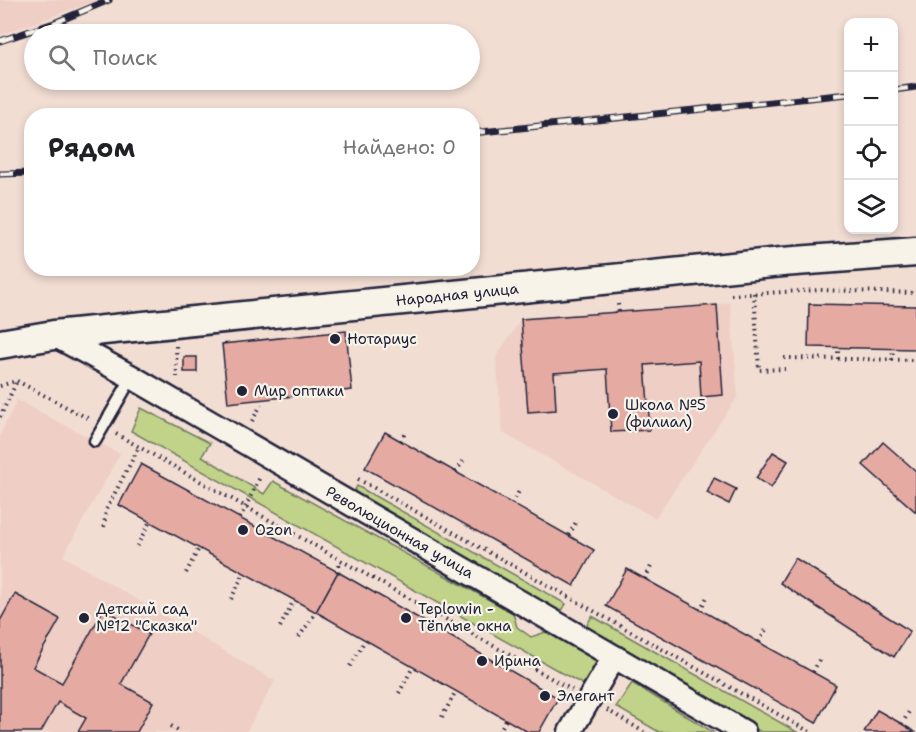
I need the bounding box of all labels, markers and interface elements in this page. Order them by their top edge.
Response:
map controls [844,18,898,234]
button: + [844,18,898,72]
search box [24,24,480,90]
icon: search [45,41,78,74]
text: Поиск [93,43,157,72]
button: − [844,72,898,126]
button: locate [844,126,898,180]
text: Рядом [48,130,135,165]
text: Найдено: 0 [343,134,456,160]
button: layers [844,180,898,234]
street label: Народная улица [395,278,520,311]
place label: Нотариус [347,329,417,349]
marker: Нотариус [328,332,342,346]
place label: Мир оптики [254,381,344,401]
marker: Мир оптики [235,384,249,398]
place label: Школа №5 (филиал) [625,395,706,432]
marker: Школа №5 (филиал) [606,407,620,421]
street label: Революционная улица [322,481,478,583]
place label: Ozon [255,520,292,540]
marker: Ozon [236,523,250,537]
place label: Детский сад №12 "Сказка" [96,599,197,636]
place label: Teplowin - Тёплые окна [418,599,512,636]
marker: Детский сад №12 "Сказка" [77,611,91,625]
marker: Teplowin - Тёплые окна [399,611,413,625]
place label: Ирина [494,651,542,671]
marker: Ирина [475,654,489,668]
place label: Элегант [557,686,615,706]
marker: Элегант [538,689,552,703]

